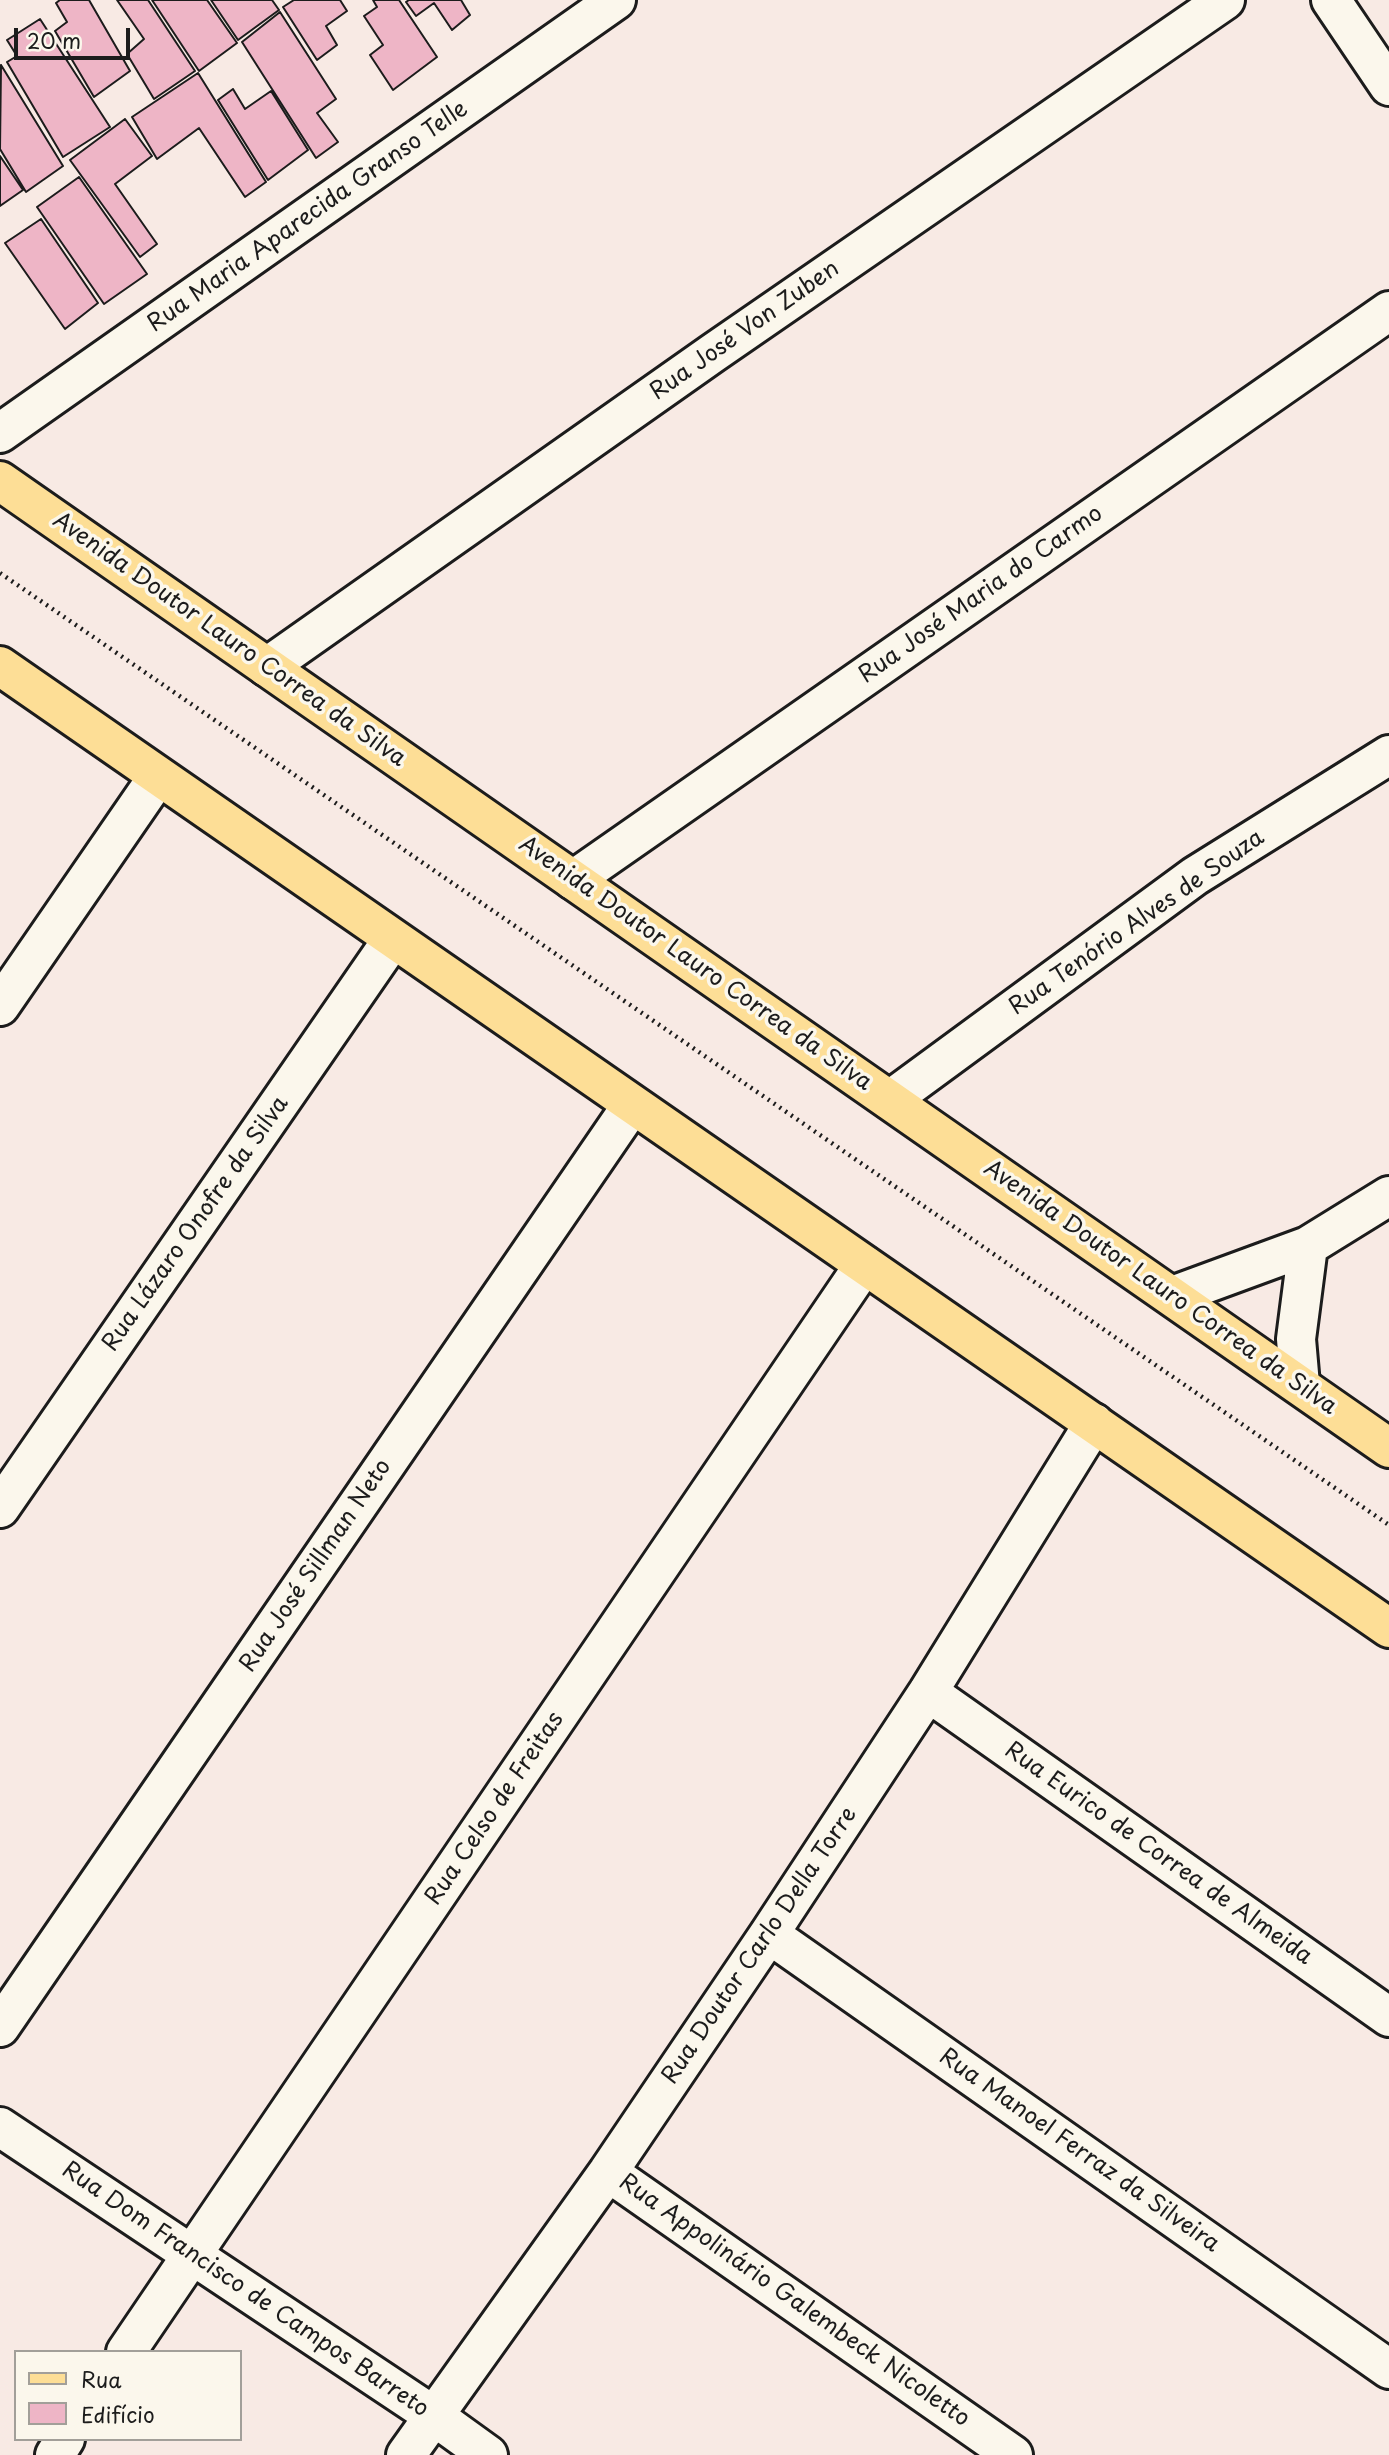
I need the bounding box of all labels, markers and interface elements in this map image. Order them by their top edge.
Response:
scale bar [18,14,133,58]
text: 20 m [27,24,81,56]
street label: Rua Maria Aparecida Granso Telle [143,96,473,338]
street label: Rua José Von Zuben [645,255,845,407]
street label: Rua José Maria do Carmo [854,500,1108,690]
street label: Avenida Doutor Lauro Correa da Silva [47,507,411,773]
street label: Rua Tenório Alves de Souza [1004,824,1270,1022]
street label: Avenida Doutor Lauro Correa da Silva [513,831,877,1097]
street label: Rua Lázaro Onofre da Silva [97,1091,295,1357]
street label: Avenida Doutor Lauro Correa da Silva [978,1155,1342,1421]
street label: Rua José Sillman Neto [234,1454,398,1678]
street label: Rua Celso de Freitas [420,1707,570,1911]
street label: Rua Eurico de Correa de Almeida [999,1737,1317,1971]
street label: Rua Doutor Carlo Della Torre [657,1802,863,2090]
street label: Rua Manoel Ferraz da Silveira [934,2043,1224,2259]
street label: Rua Dom Francisco de Campos Barreto [56,2156,434,2424]
street label: Rua Appolinário Galembeck Nicoletto [613,2169,975,2433]
legend [14,2350,242,2441]
text: Edifício [81,2398,155,2430]

